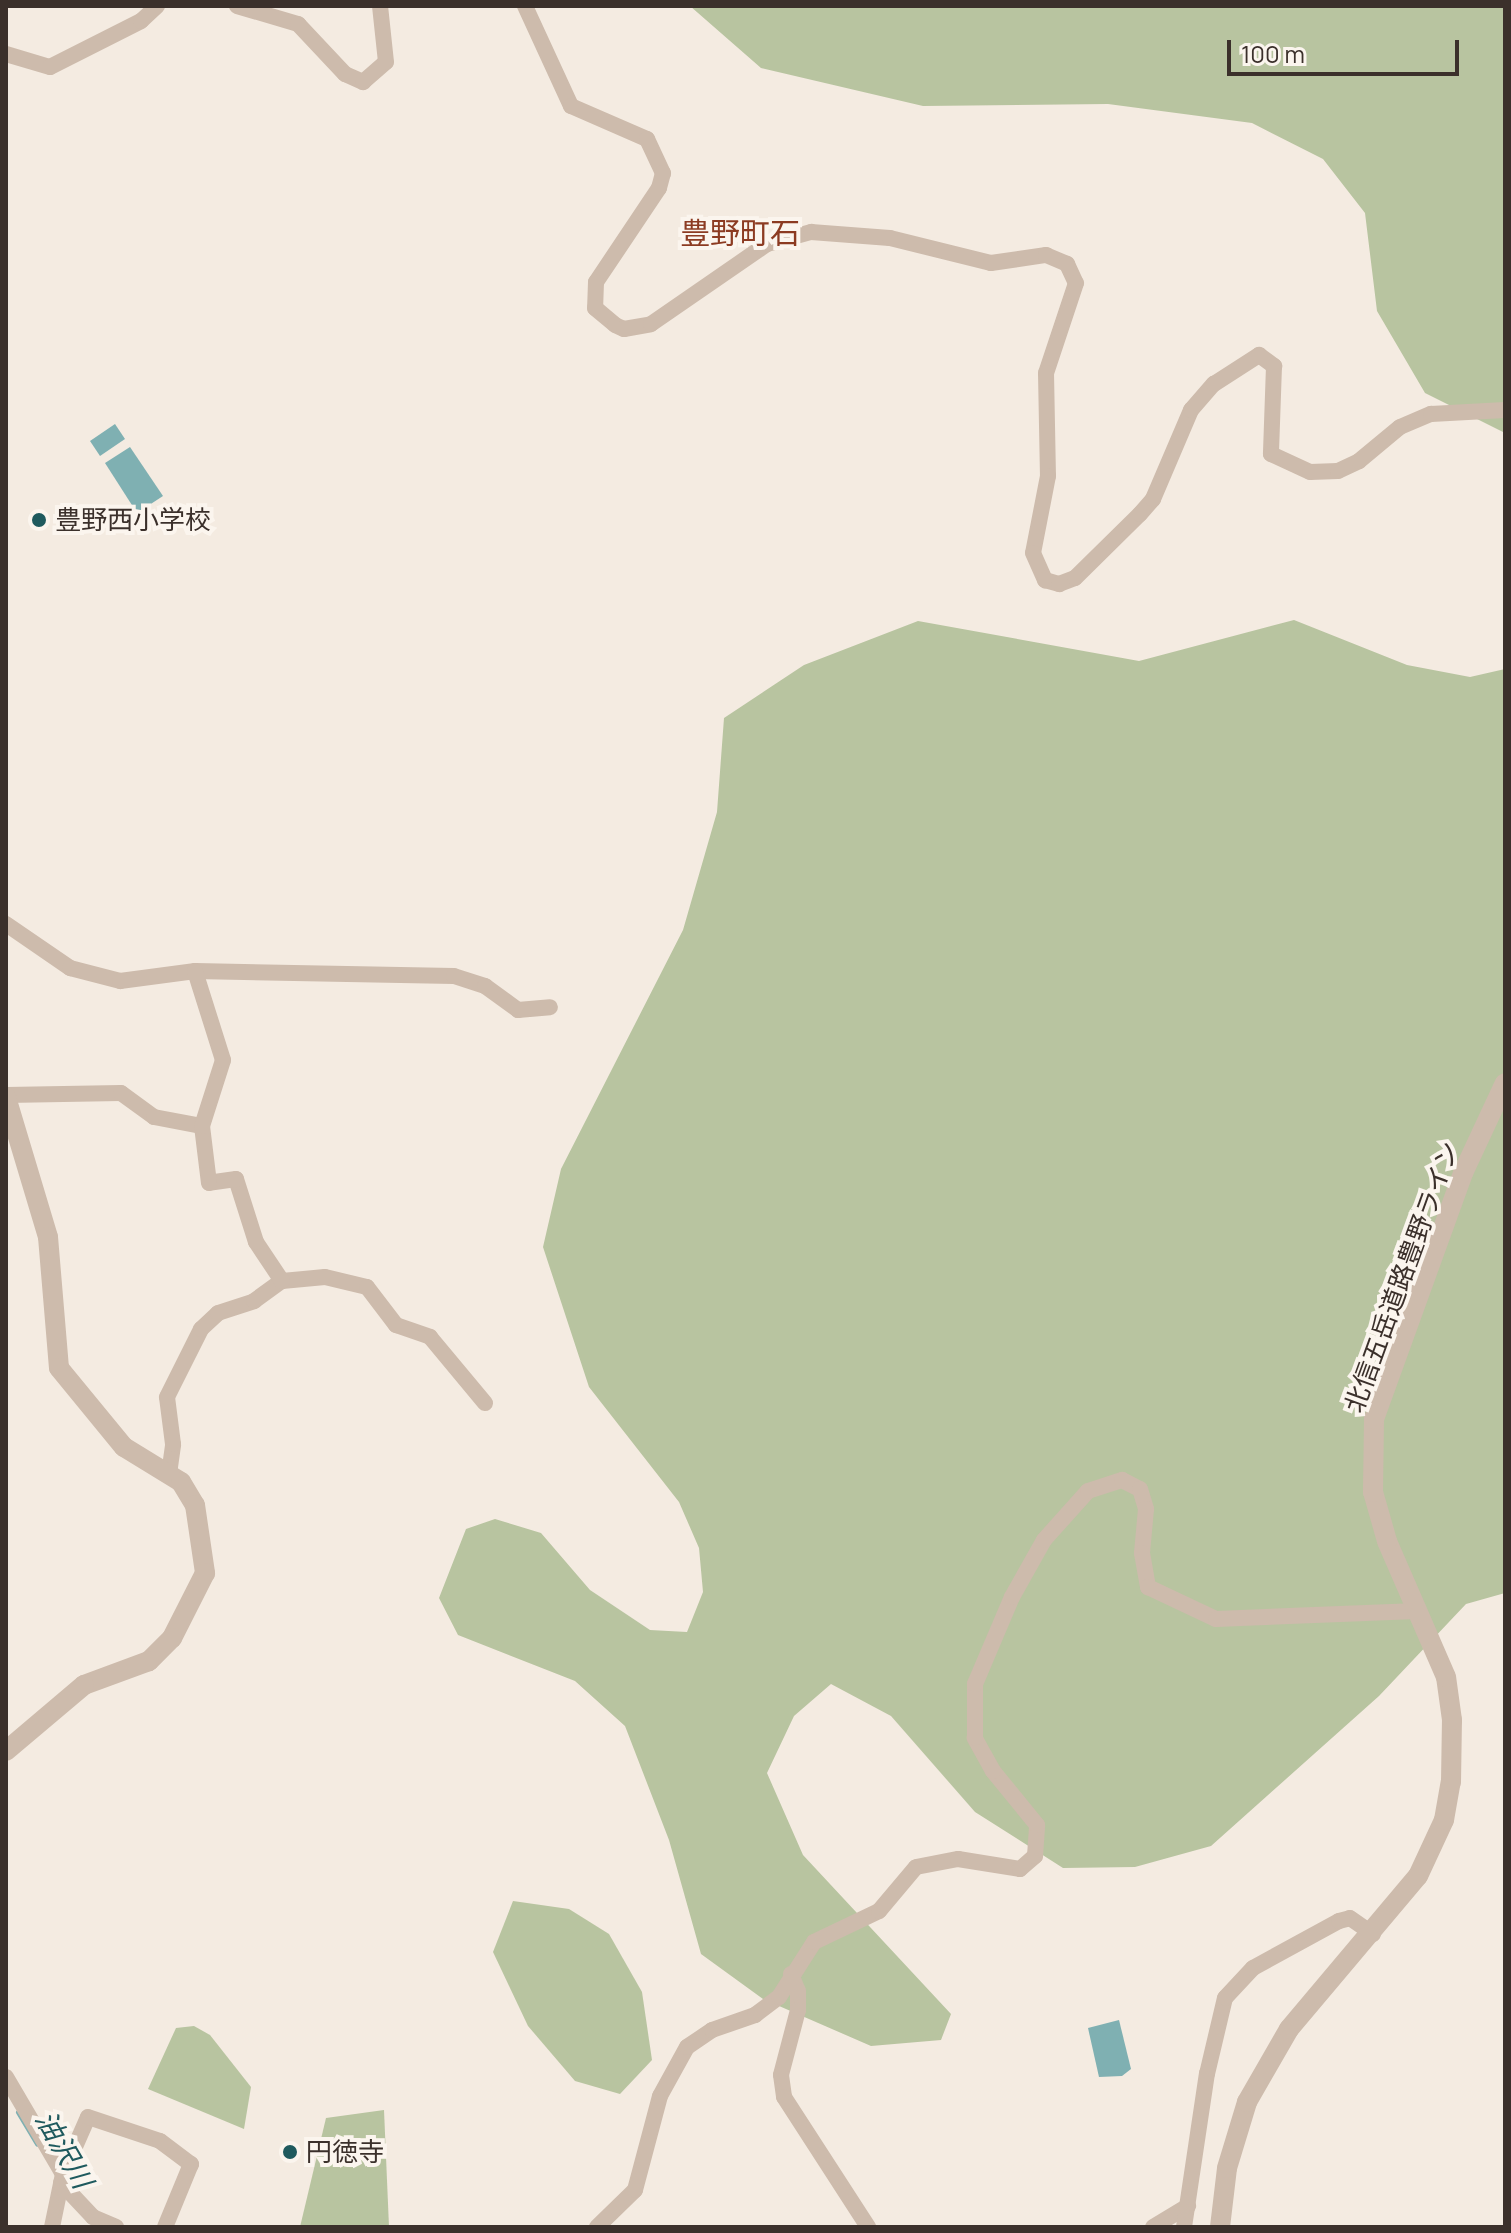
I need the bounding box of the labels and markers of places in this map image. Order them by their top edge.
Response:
place label: 豊野西小学校 [55,504,211,536]
marker: 豊野西小学校 [30,511,48,529]
place label: 円徳寺 [306,2136,384,2168]
marker: 円徳寺 [281,2143,299,2161]

